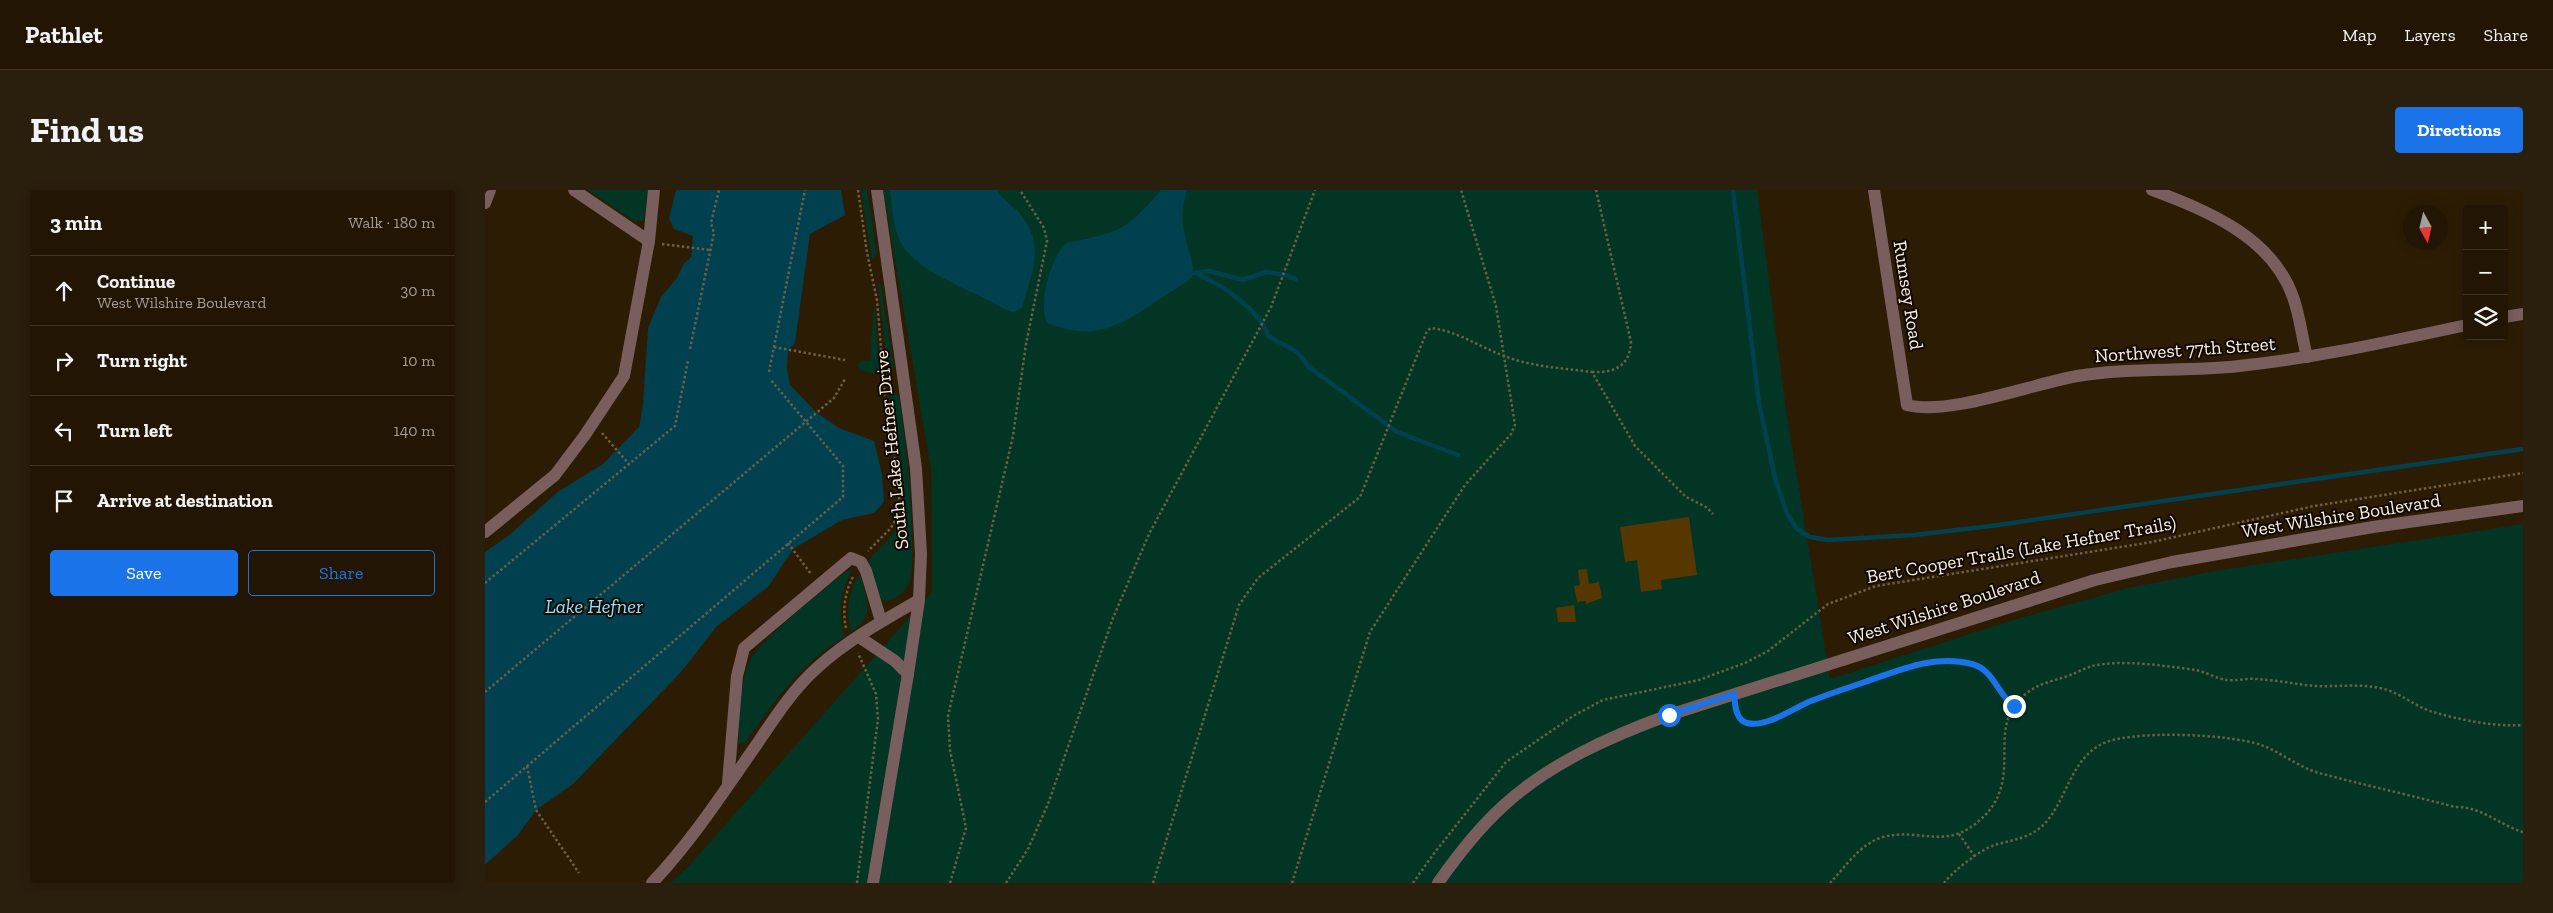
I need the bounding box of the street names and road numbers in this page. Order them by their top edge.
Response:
street label: Rumsey Road [1889,239,1929,352]
street label: Northwest 77th Street [2094,332,2276,367]
street label: South Lake Hefner Drive [870,349,913,551]
street label: West Wilshire Boulevard [2240,488,2443,543]
street label: Bert Cooper Trails (Lake Hefner Trails) [1864,511,2178,588]
street label: West Wilshire Boulevard [1845,565,2044,649]

